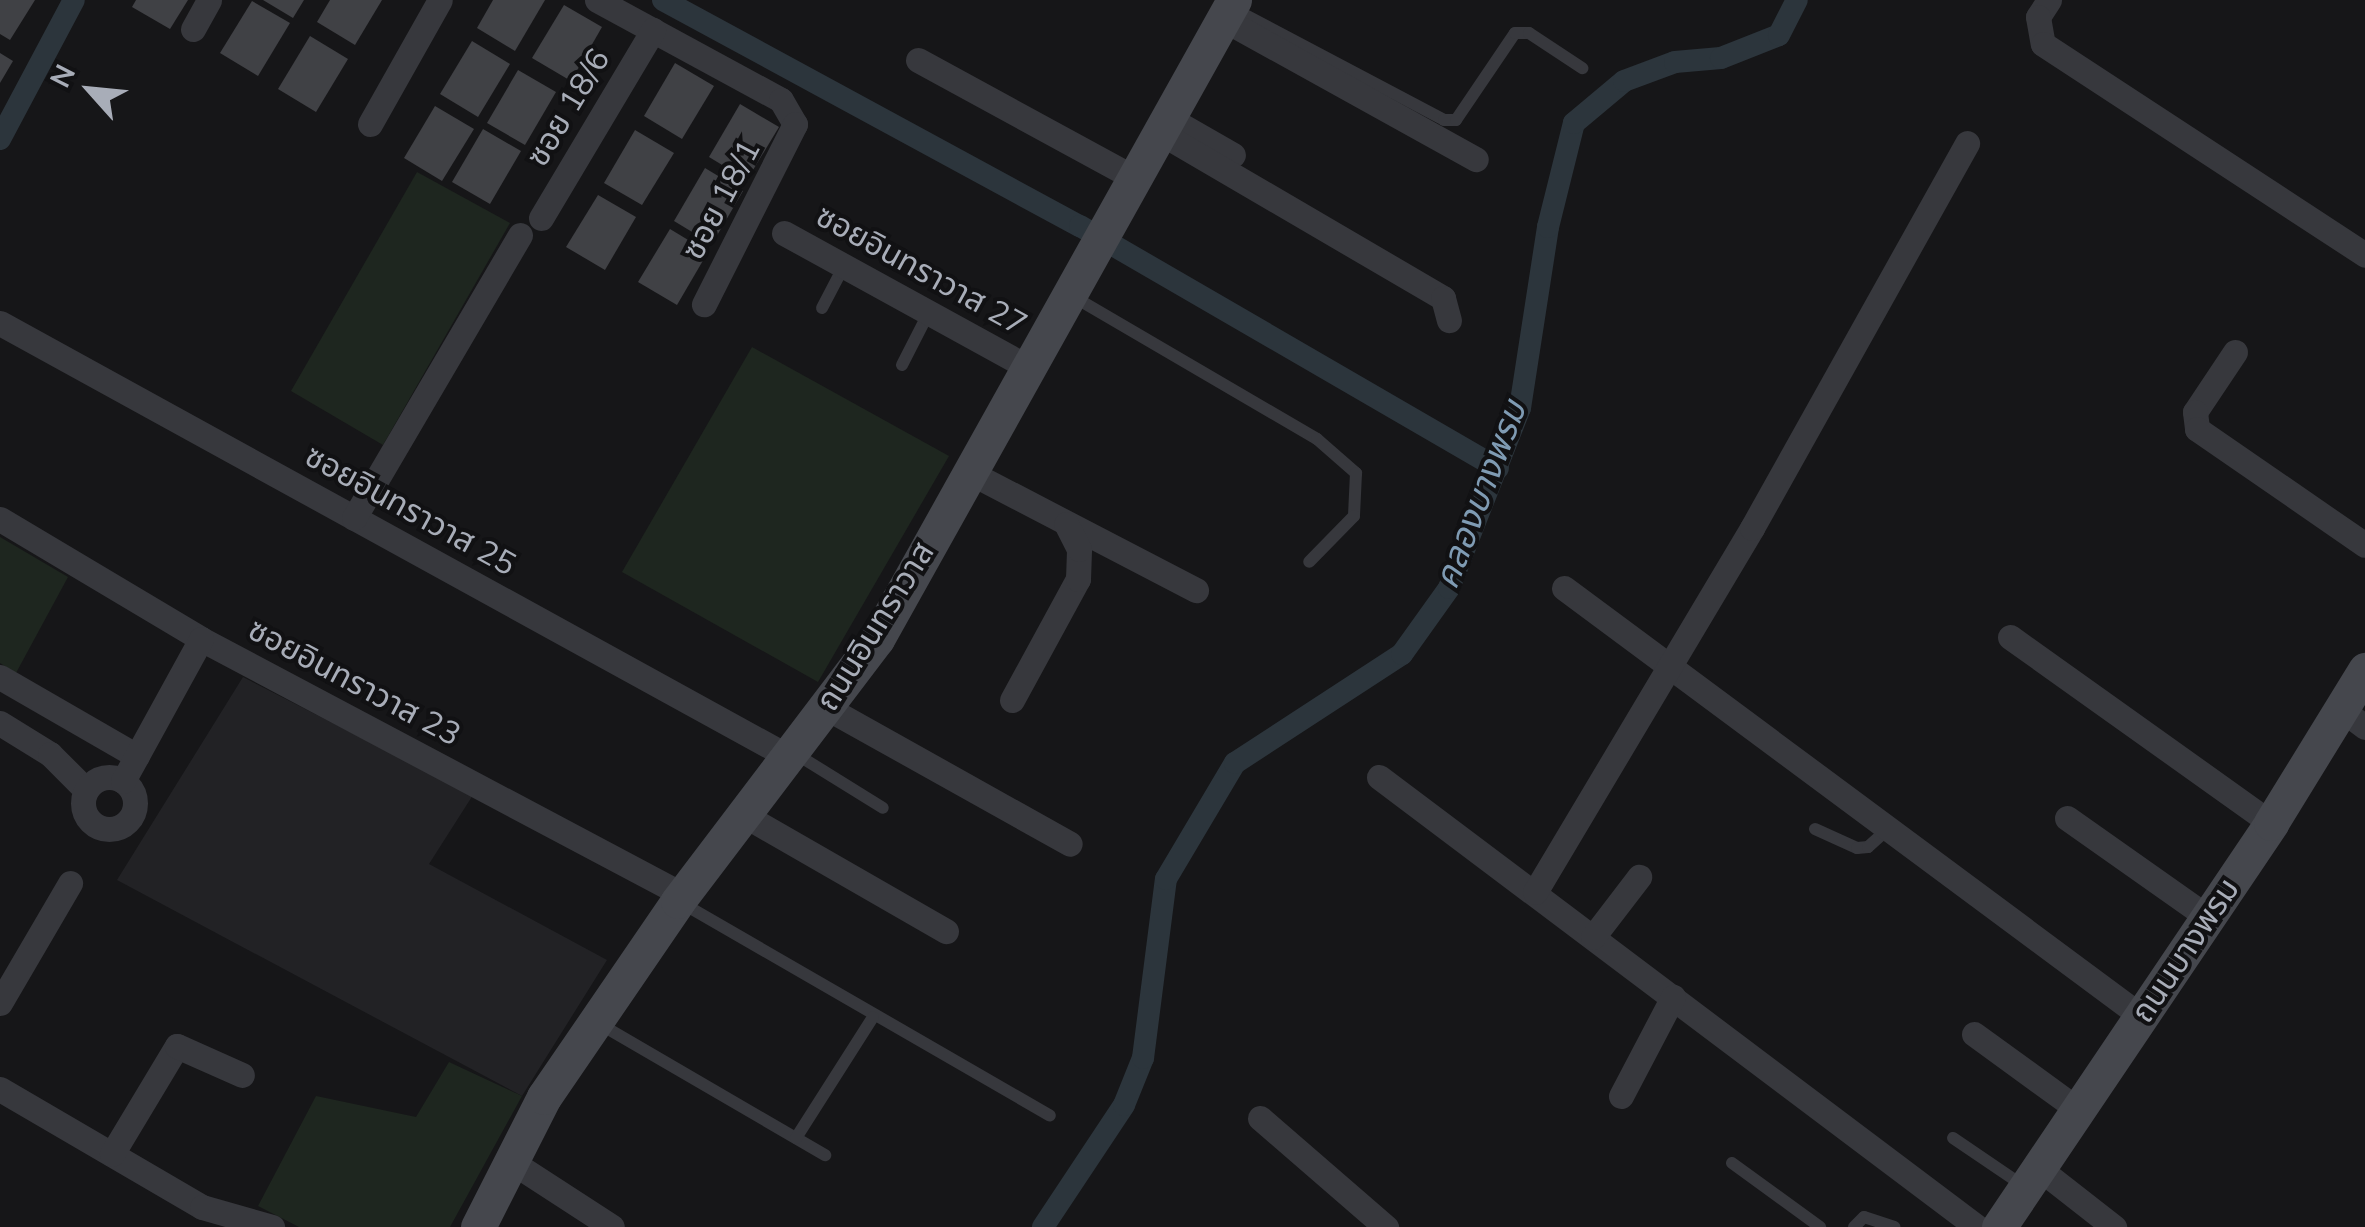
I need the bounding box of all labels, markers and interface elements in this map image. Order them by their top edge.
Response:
north arrow [40,40,140,140]
street label: ซอย 18/6 [519,42,619,174]
text: N [42,58,85,94]
street label: ซอย 18/1 [675,134,769,266]
street label: ซอยอินทราวาส 27 [809,197,1033,345]
water label: คลองบางพรม [1426,395,1536,595]
street label: ซอยอินทราวาส 25 [298,437,522,585]
street label: ถนนอินทราวาส [809,536,943,718]
street label: ซอยอินทราวาส 23 [241,611,467,755]
street label: ถนนบางพรม [2124,872,2248,1030]

